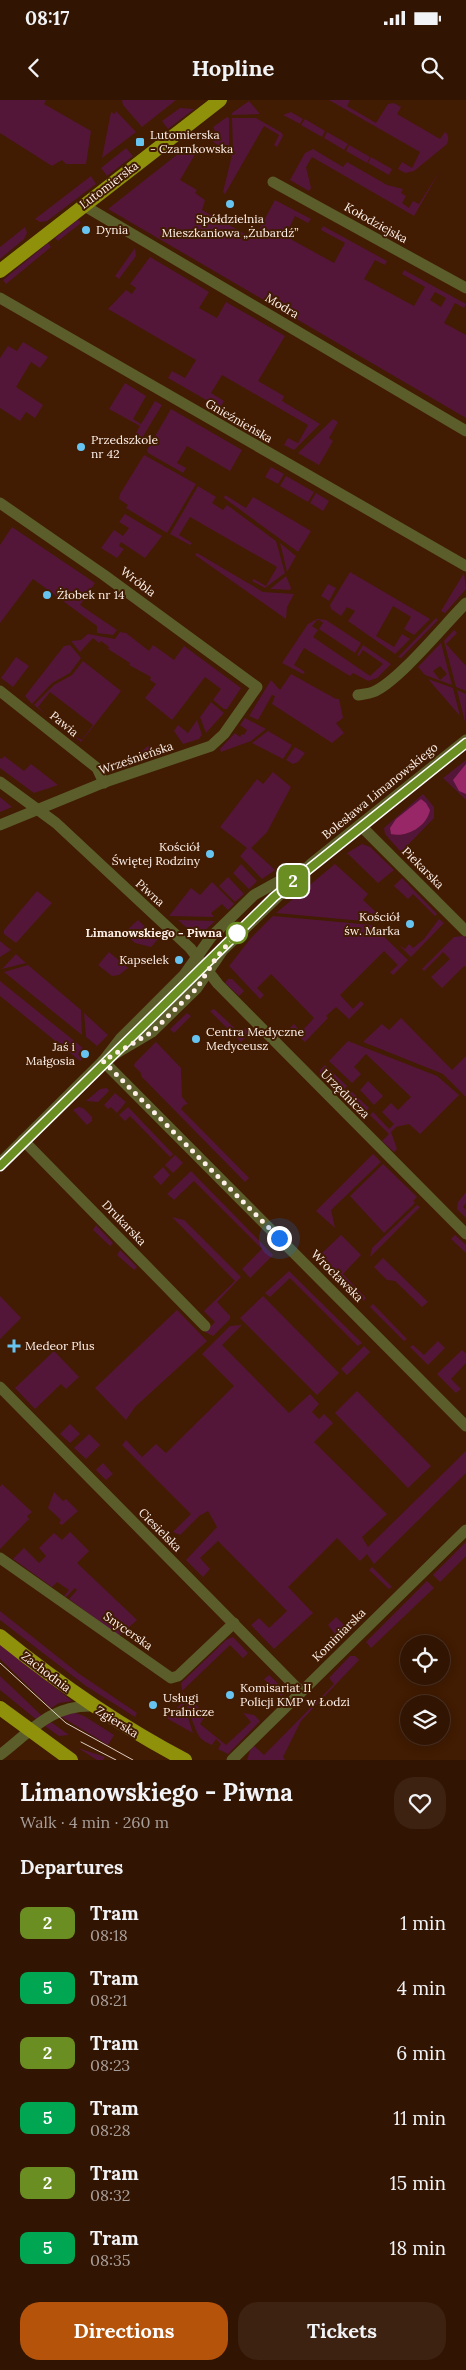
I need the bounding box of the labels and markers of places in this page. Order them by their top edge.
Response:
place label: Lutomierska - Czarnkowska [150,127,233,156]
marker: Lutomierska - Czarnkowska [134,136,146,148]
marker: Spółdzielnia Mieszkaniowa „Żubardź” [224,198,236,210]
place label: Spółdzielnia Mieszkaniowa „Żubardź” [161,211,299,240]
place label: Dynia [96,222,128,237]
marker: Dynia [80,224,92,236]
place label: Przedszkole nr 42 [91,432,158,461]
marker: Przedszkole nr 42 [75,441,87,453]
place label: Żłobek nr 14 [57,587,125,602]
marker: Żłobek nr 14 [41,589,53,601]
place label: Kościół Świętej Rodziny [112,839,201,868]
marker: Kościół Świętej Rodziny [204,848,216,860]
place label: Kościół św. Marka [344,909,400,938]
marker: Kościół św. Marka [404,918,416,930]
marker: Limanowskiego - Piwna [226,922,248,944]
place label: Limanowskiego - Piwna [86,925,223,940]
place label: Kapselek [119,952,170,967]
marker: Kapselek [173,954,185,966]
place label: Centra Medyczne Medyceusz [206,1024,305,1053]
marker: Centra Medyczne Medyceusz [190,1033,202,1045]
place label: Jaś i Małgosia [25,1039,75,1068]
marker: Jaś i Małgosia [79,1048,91,1060]
place label: Medeor Plus [25,1338,95,1353]
marker: Medeor Plus [7,1339,21,1353]
place label: Komisariat II Policji KMP w Łodzi [240,1680,350,1709]
marker: Komisariat II Policji KMP w Łodzi [224,1689,236,1701]
place label: Usługi Pralnicze [163,1690,215,1719]
marker: Usługi Pralnicze [147,1699,159,1711]

